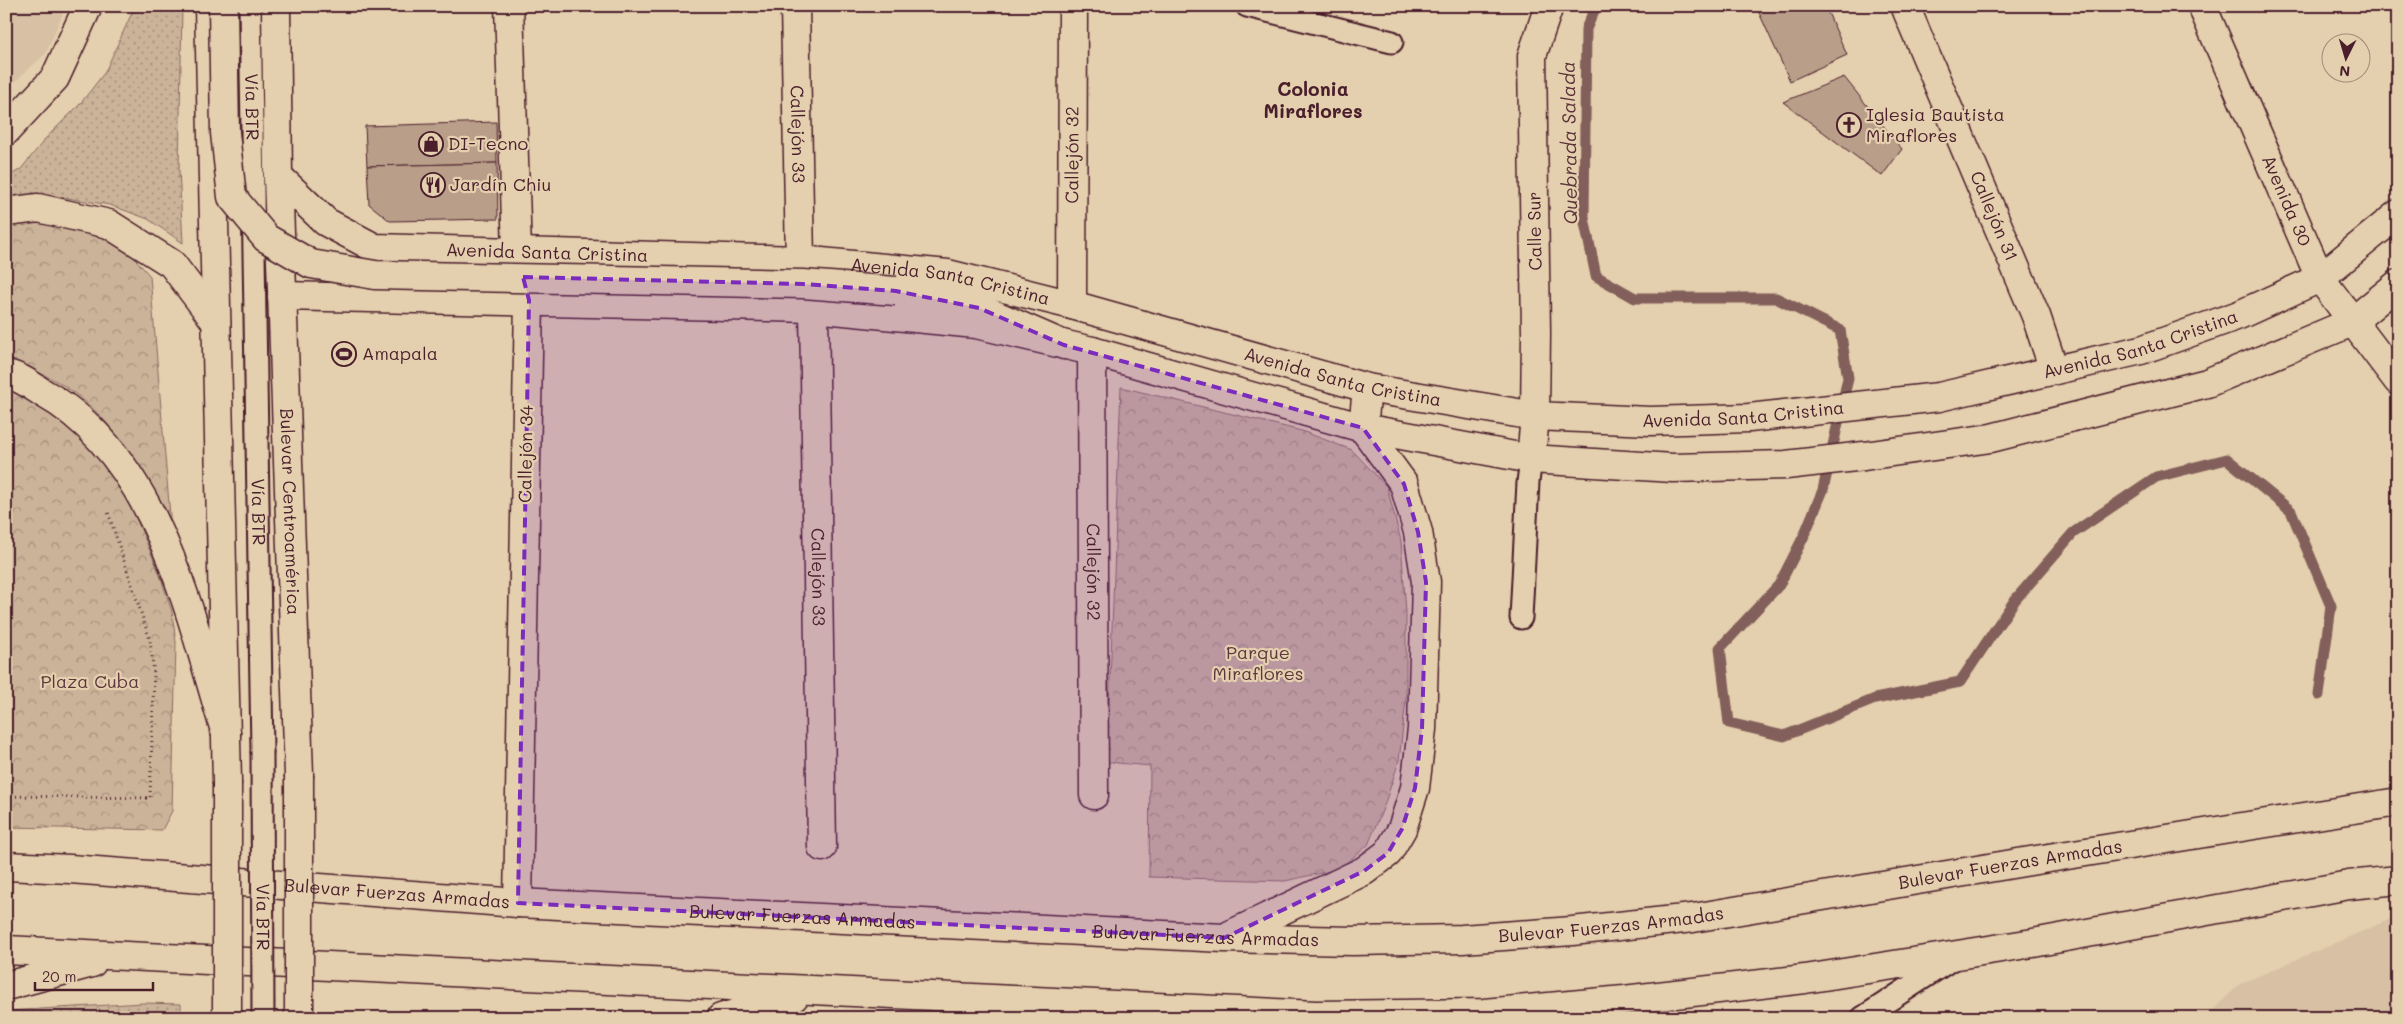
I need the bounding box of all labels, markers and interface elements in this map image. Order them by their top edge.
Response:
north arrow [2322,32,2372,82]
water label: Quebrada Salada [1555,61,1582,225]
text: N [2339,62,2351,81]
street label: Vía BTR [240,73,265,141]
district label: Colonia Miraflores [1264,76,1362,123]
street label: Callejón 33 [786,85,811,183]
place label: Iglesia Bautista Miraflores [1866,102,2005,147]
street label: Callejón 32 [1059,106,1084,204]
church icon: Iglesia Bautista Miraflores [1836,112,1862,138]
shop icon: DI-Tecno [418,131,444,157]
place label: DI-Tecno [448,131,529,155]
street label: Avenida 30 [2257,151,2318,249]
street label: Callejón 31 [1965,167,2024,264]
restaurant icon: Jardín Chiu [420,172,446,198]
place label: Jardín Chiu [450,172,551,196]
street label: Calle Sur [1521,191,1547,271]
street label: Avenida Santa Cristina [446,237,648,267]
street label: Avenida Santa Cristina [849,252,1052,310]
street label: Avenida Santa Cristina [2040,303,2241,383]
sports icon: Amapala [331,341,357,367]
place label: Amapala [362,341,438,365]
street label: Avenida Santa Cristina [1242,341,1443,411]
street label: Avenida Santa Cristina [1642,395,1845,432]
street label: Callejón 34 [512,404,538,503]
street label: Bulevar Centroamérica [275,408,306,616]
street label: Vía BTR [247,478,272,546]
street label: Callejón 32 [1082,523,1106,621]
street label: Callejón 33 [806,528,832,626]
park label: Parque Miraflores [1212,640,1304,685]
park label: Plaza Cuba [40,669,140,693]
street label: Bulevar Fuerzas Armadas [1896,833,2124,894]
street label: Bulevar Fuerzas Armadas [283,872,511,913]
street label: Vía BTR [251,883,276,951]
street label: Bulevar Fuerzas Armadas [689,898,916,934]
street label: Bulevar Fuerzas Armadas [1497,900,1725,947]
street label: Bulevar Fuerzas Armadas [1092,919,1319,951]
scale bar [35,959,152,991]
text: 20 m [42,966,76,986]

